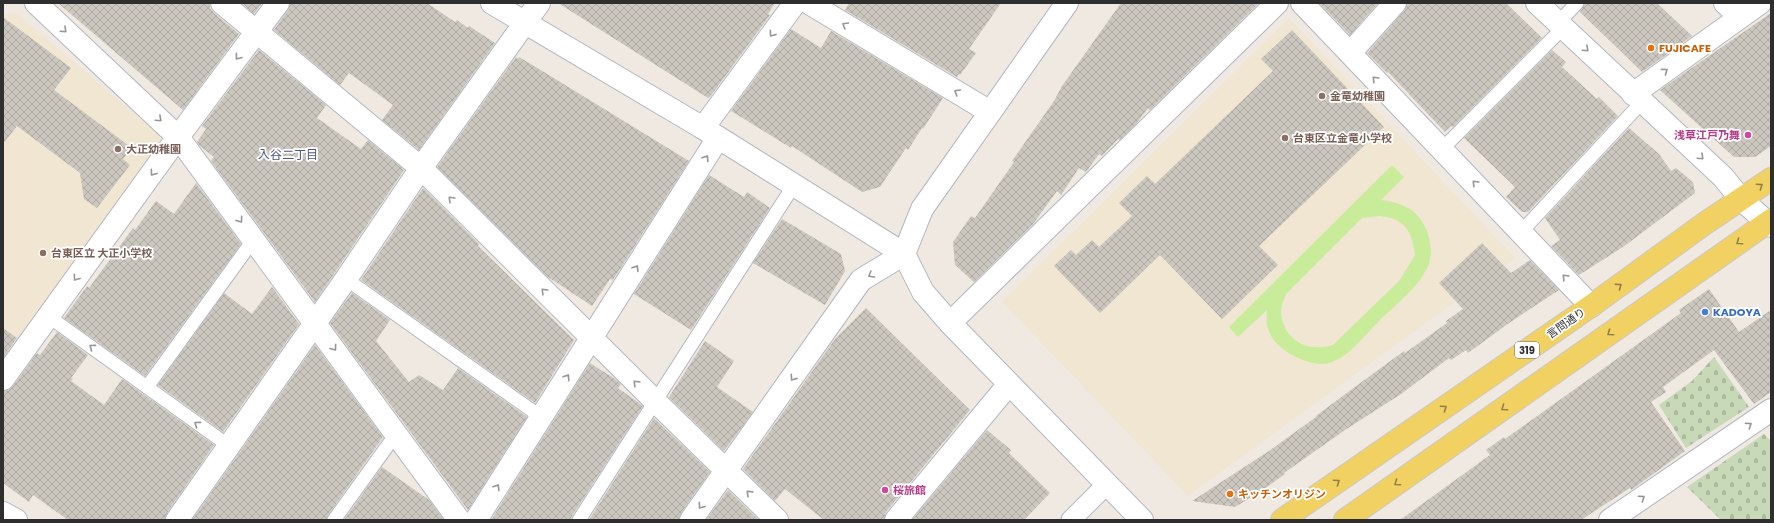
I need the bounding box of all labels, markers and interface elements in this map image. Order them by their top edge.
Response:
one-way arrow [842,22,849,29]
one-way arrow [60,25,67,32]
one-way arrow [770,30,777,37]
place label: FUJICAFE [1659,40,1711,56]
marker: FUJICAFE [1646,43,1656,53]
one-way arrow [1581,44,1589,52]
one-way arrow [236,53,243,60]
one-way arrow [1661,68,1668,76]
one-way arrow [1372,76,1380,84]
place label: 金竜幼稚園 [1330,88,1385,104]
one-way arrow [954,89,961,96]
marker: 金竜幼稚園 [1317,91,1327,101]
one-way arrow [154,114,162,122]
place label: 浅草江戸乃舞 [1674,127,1740,143]
place label: 台東区立金竜小学校 [1293,130,1392,146]
marker: 浅草江戸乃舞 [1743,130,1753,140]
marker: 台東区立金竜小学校 [1280,133,1290,143]
place label: 大正幼稚園 [126,141,181,157]
marker: 大正幼稚園 [113,144,123,154]
district label: 入谷二丁目 [258,146,318,163]
one-way arrow [1696,152,1704,160]
one-way arrow [701,155,709,162]
one-way arrow [151,168,158,175]
one-way arrow [1473,181,1480,188]
one-way arrow [1756,184,1763,191]
one-way arrow [449,196,456,204]
one-way arrow [235,216,242,223]
one-way arrow [1736,237,1743,245]
place label: 台東区立 大正小学校 [51,245,152,261]
marker: 台東区立 大正小学校 [38,248,48,258]
one-way arrow [632,265,639,272]
one-way arrow [868,270,875,277]
one-way arrow [74,273,81,280]
one-way arrow [1562,274,1569,282]
one-way arrow [1615,283,1622,290]
one-way arrow [541,288,549,296]
street label: 言問通り [1543,304,1589,342]
place label: KADOYA [1713,304,1761,320]
marker: KADOYA [1700,307,1710,317]
one-way arrow [1607,328,1614,336]
road number: 319 [1515,342,1539,358]
one-way arrow [329,343,336,350]
one-way arrow [89,345,96,352]
one-way arrow [791,373,798,380]
one-way arrow [562,374,569,381]
one-way arrow [633,380,641,387]
one-way arrow [1501,403,1508,410]
one-way arrow [1440,405,1447,413]
one-way arrow [194,421,201,428]
one-way arrow [1745,423,1752,430]
one-way arrow [1395,478,1402,485]
one-way arrow [1333,479,1340,487]
place label: 桜旅館 [893,482,926,498]
one-way arrow [492,484,500,491]
marker: 桜旅館 [880,485,890,495]
place label: キッチンオリジン [1238,486,1326,502]
marker: キッチンオリジン [1225,489,1235,499]
one-way arrow [746,490,754,498]
one-way arrow [1638,495,1645,503]
one-way arrow [699,502,706,509]

